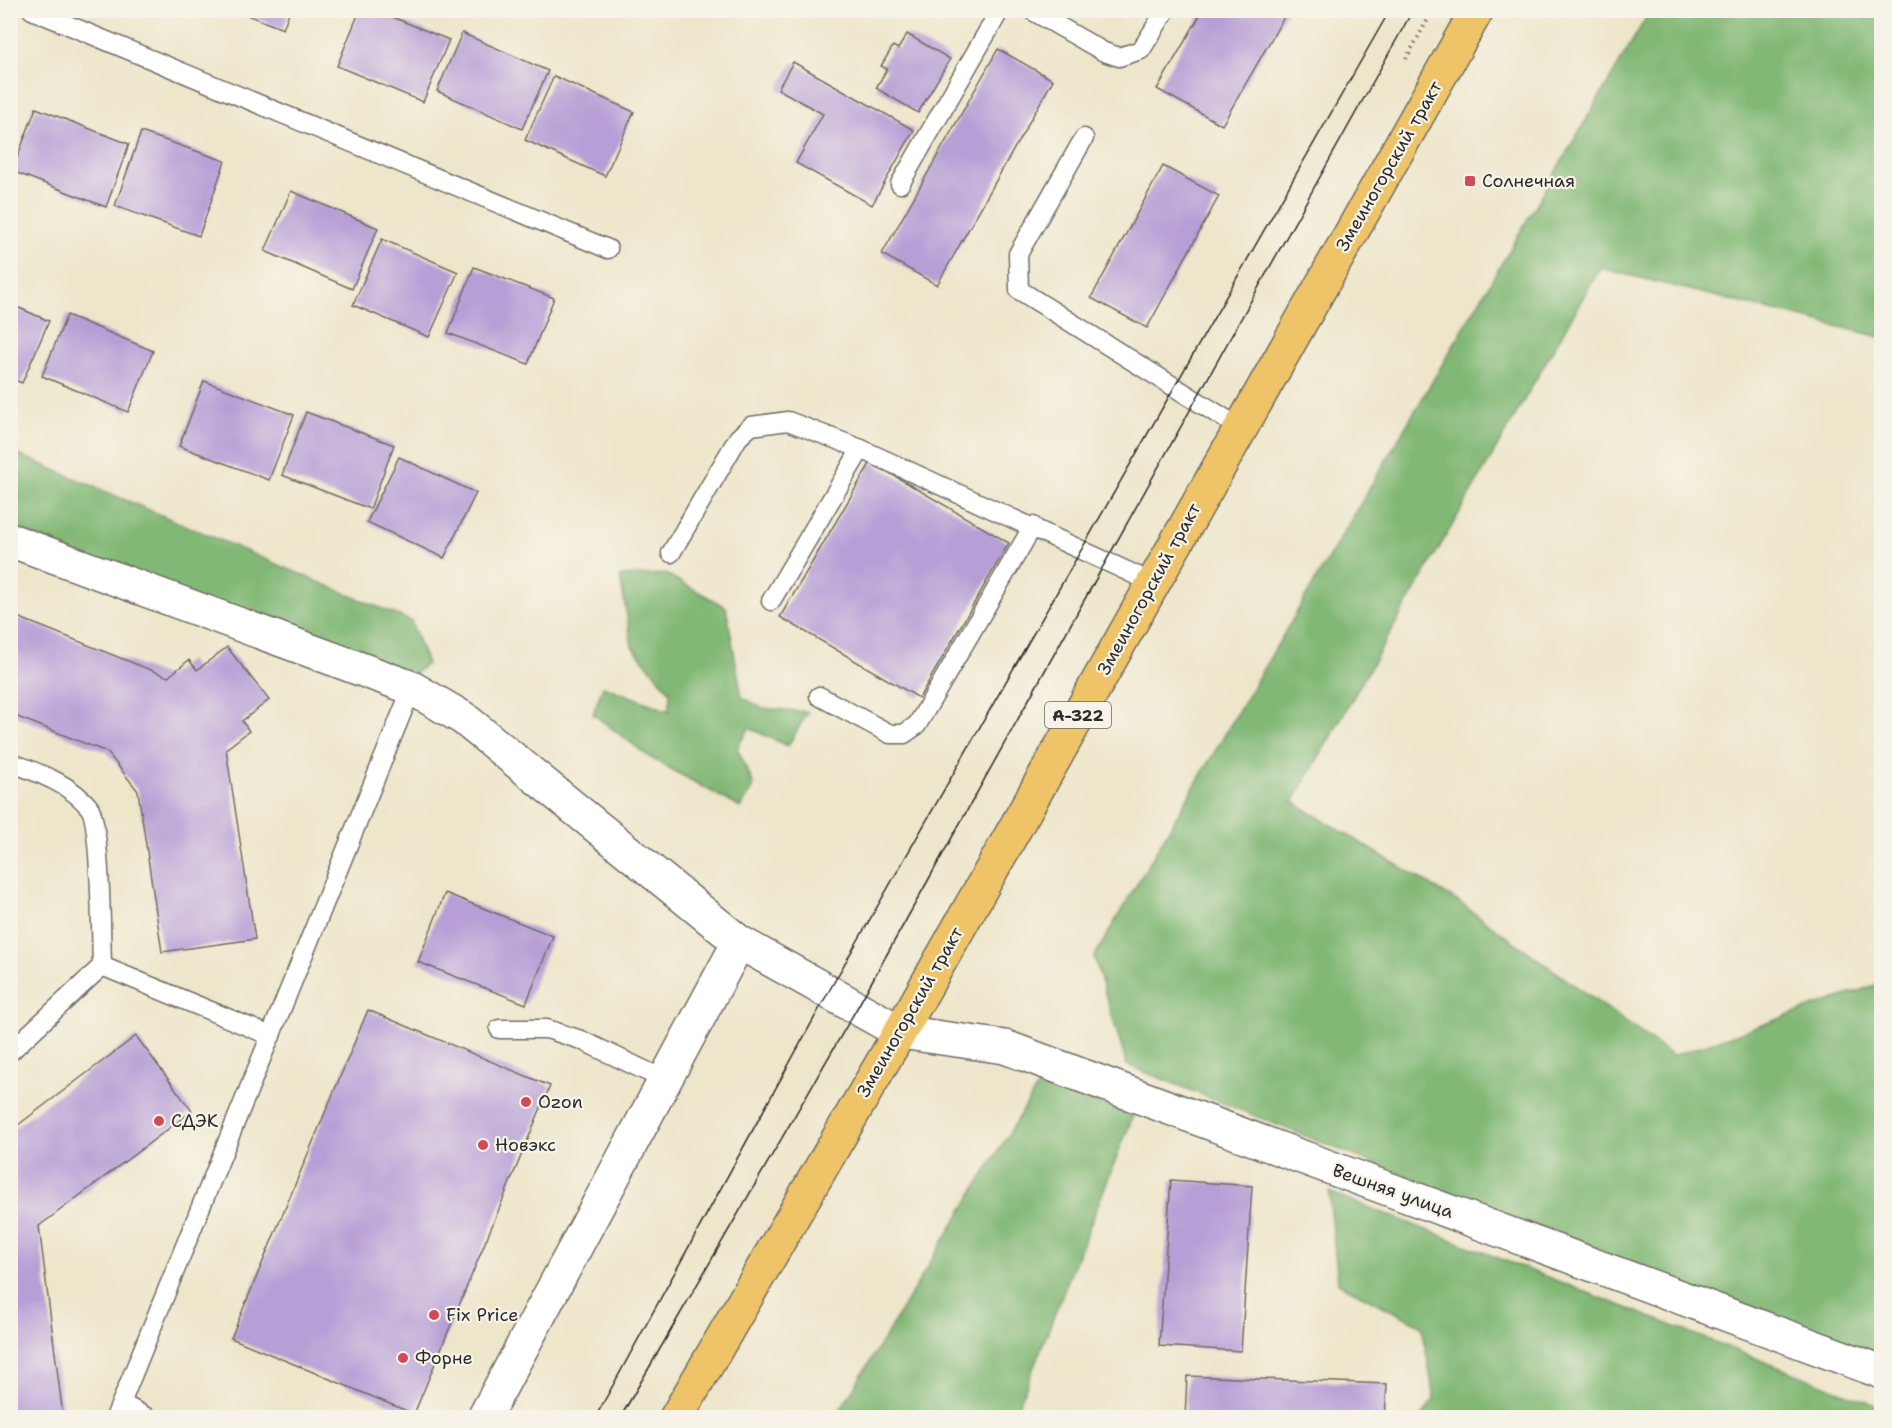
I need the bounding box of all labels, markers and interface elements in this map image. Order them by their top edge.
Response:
street label: Змеиногорский тракт [1330,76,1448,256]
place label: Солнечная [1482,169,1575,193]
marker: Солнечная [1463,174,1477,188]
street label: Змеиногорский тракт [1092,498,1207,679]
road number: А-322 [1045,702,1111,728]
street label: Змеиногорский тракт [851,922,969,1102]
place label: Ozon [538,1090,583,1114]
marker: Ozon [519,1095,533,1109]
place label: СДЭК [171,1109,219,1133]
marker: СДЭК [152,1114,166,1128]
place label: Новэкс [495,1133,556,1157]
marker: Новэкс [476,1138,490,1152]
street label: Вешняя улица [1329,1158,1457,1224]
place label: Fix Price [446,1303,518,1327]
marker: Fix Price [427,1308,441,1322]
place label: Форне [415,1346,473,1370]
marker: Форне [396,1351,410,1365]

